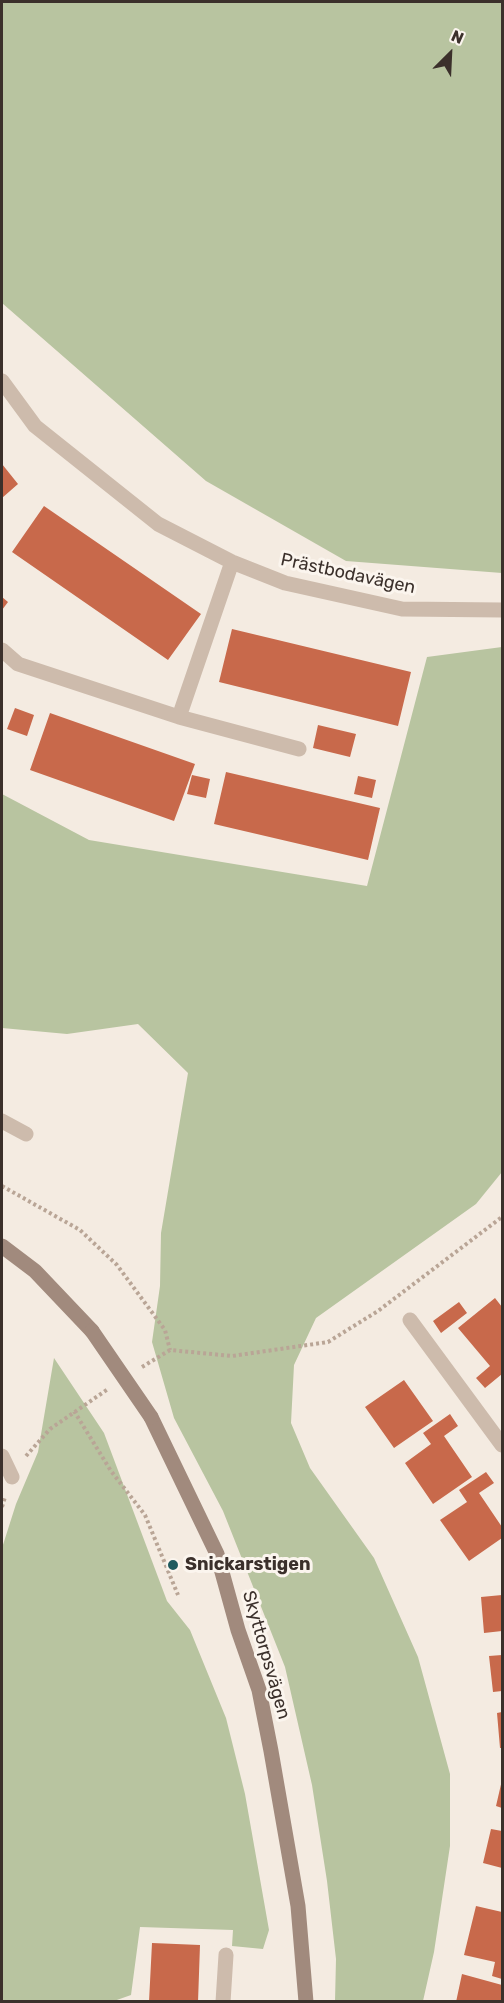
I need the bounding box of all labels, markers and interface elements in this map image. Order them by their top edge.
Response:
north arrow [420,24,480,84]
text: N [448,26,467,48]
street label: Prästbodavägen [279,549,417,599]
place label: Snickarstigen [185,1554,311,1576]
marker: Snickarstigen [166,1558,180,1572]
street label: Skyttorpsvägen [237,1588,295,1722]

